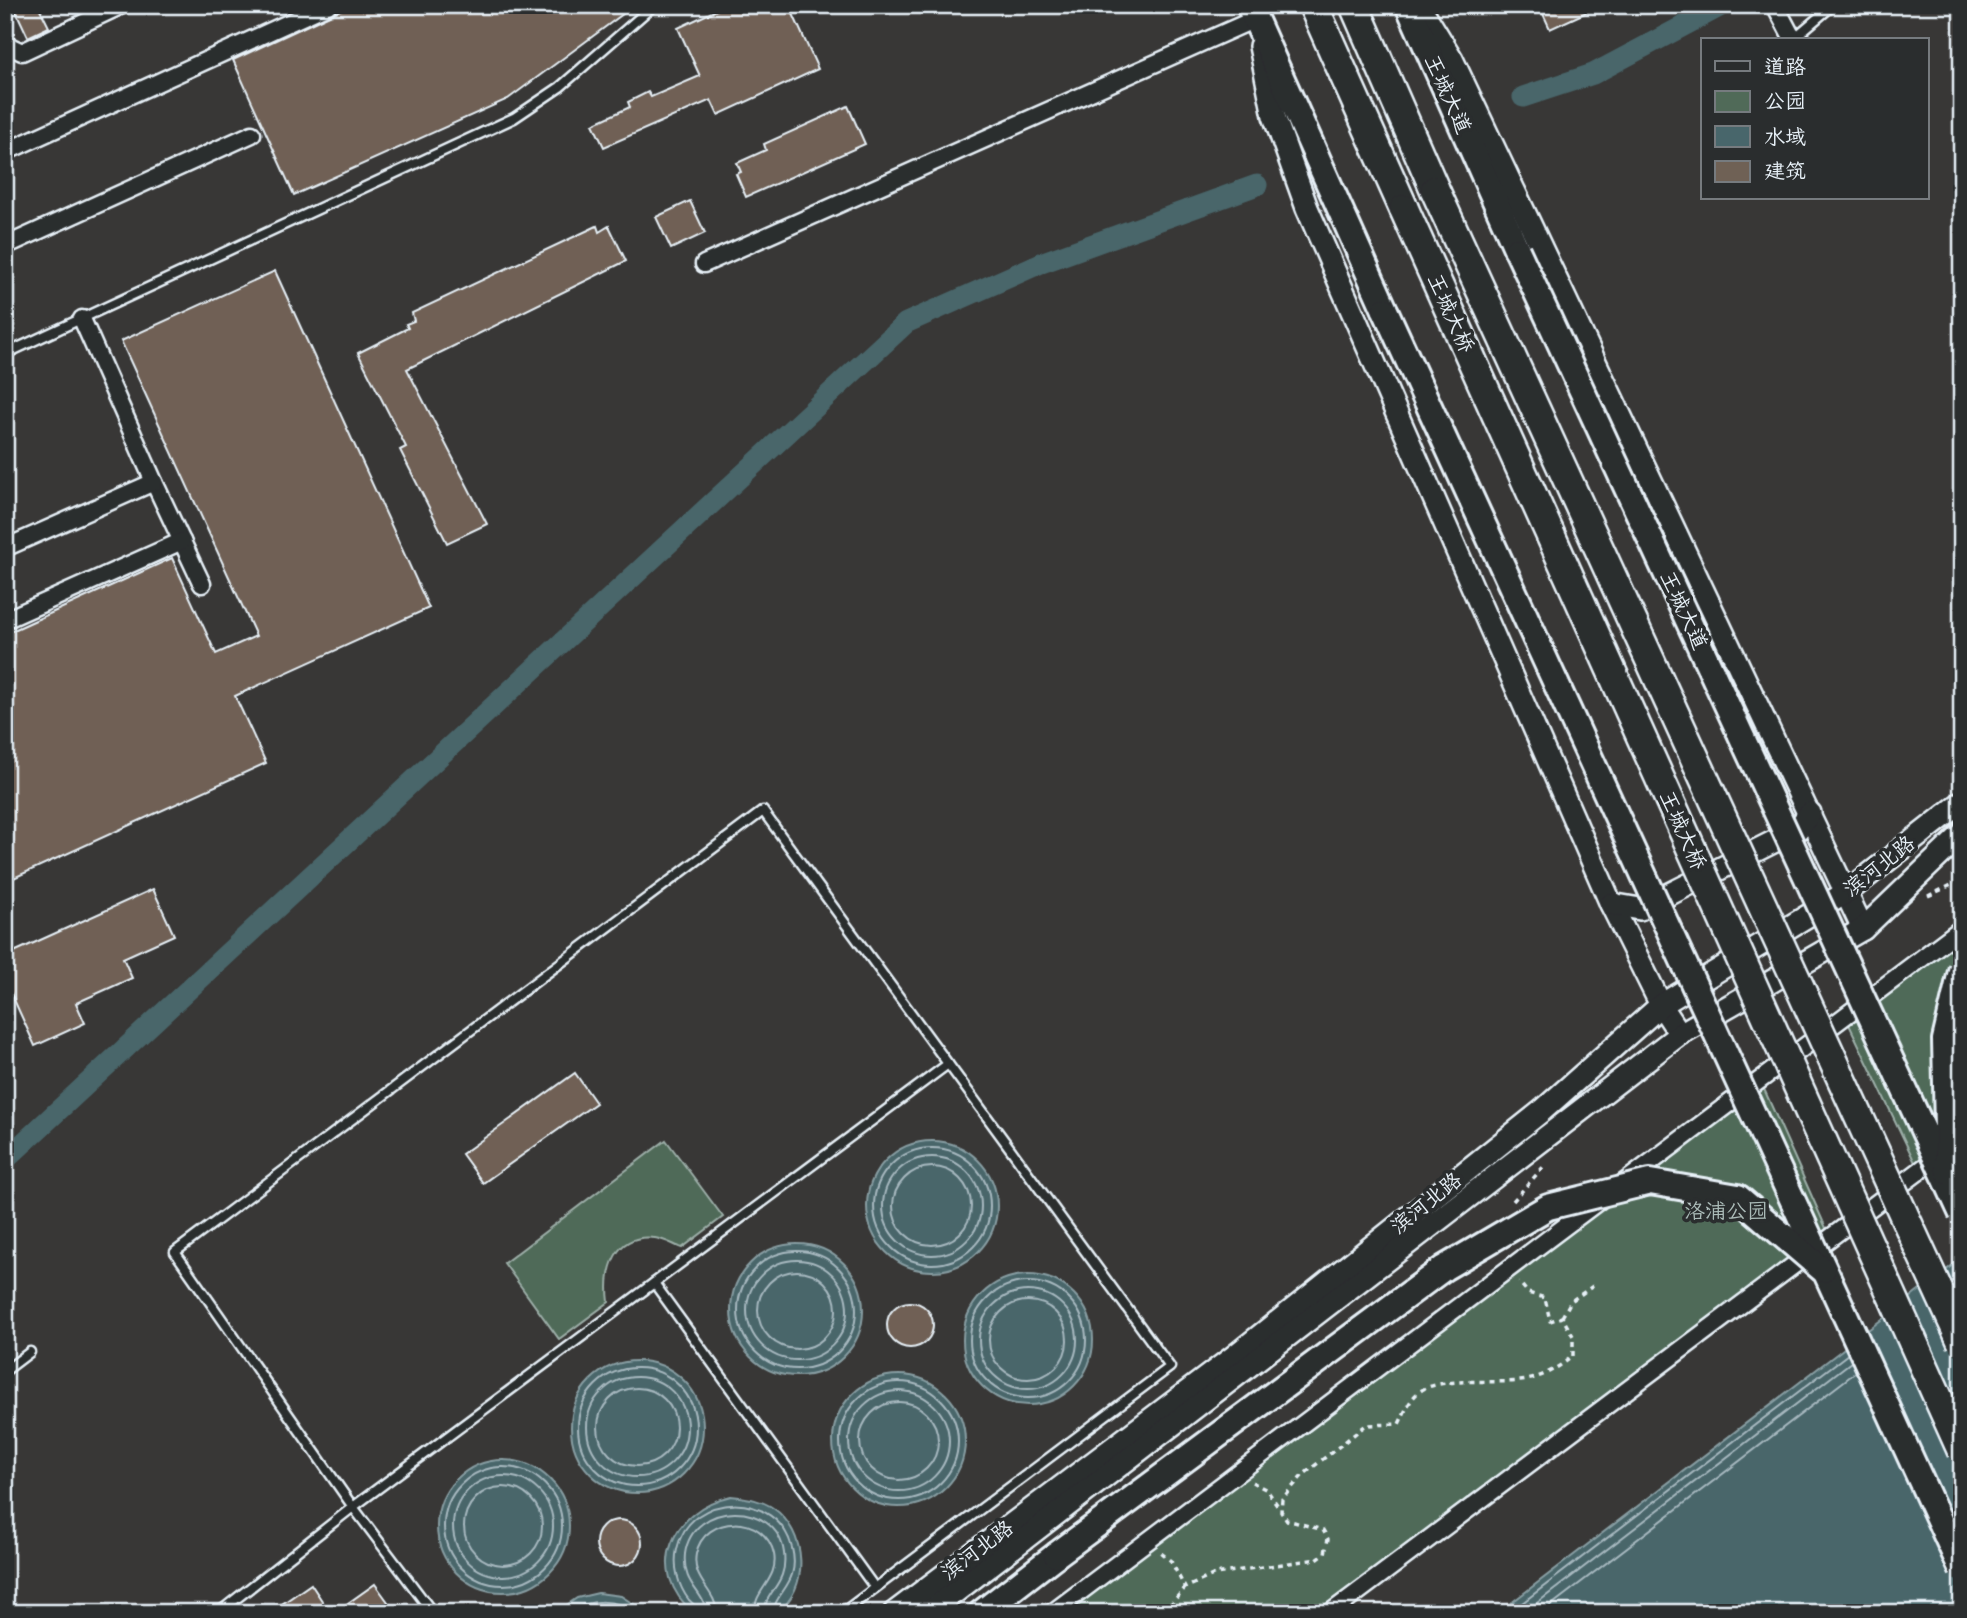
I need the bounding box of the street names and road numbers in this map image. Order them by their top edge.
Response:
street label: 王城大道 [1414,50,1479,140]
street label: 王城大桥 [1417,269,1482,359]
street label: 王城大道 [1650,566,1715,656]
street label: 王城大桥 [1649,786,1714,876]
street label: 滨河北路 [1837,828,1923,906]
street label: 滨河北路 [1384,1165,1470,1243]
street label: 滨河北路 [934,1513,1021,1590]

